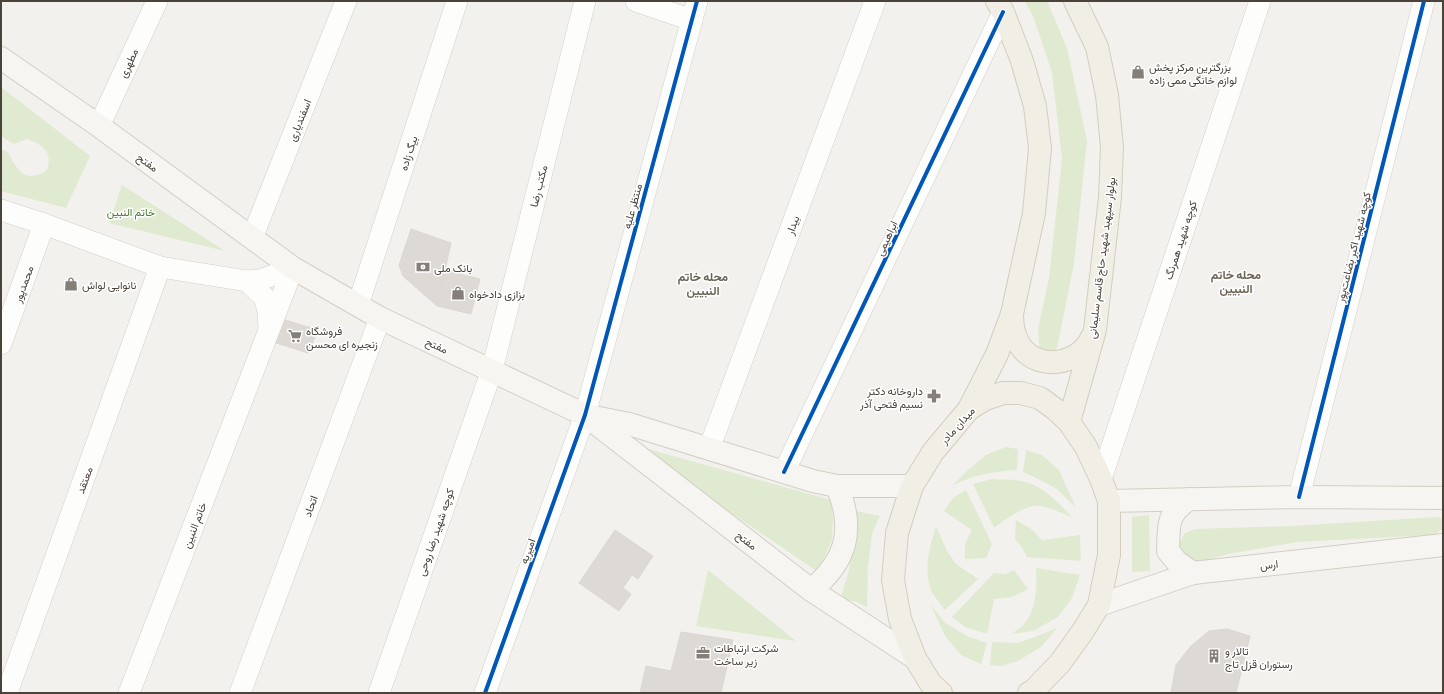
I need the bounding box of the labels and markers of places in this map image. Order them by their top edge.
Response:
place label: بزرگترین مرکز پخش لوازم خانگی ممی زاده [1149,60,1237,88]
shop icon: بزرگترین مرکز پخش لوازم خانگی ممی زاده [1130,64,1146,80]
bank icon: بانک ملی [415,259,431,275]
place label: بانک ملی [434,261,472,275]
shop icon: نانوایی لواش [63,276,79,292]
place label: نانوایی لواش [82,278,136,292]
shop icon: بزازی دادخواه [450,285,466,301]
place label: بزازی دادخواه [469,287,525,301]
place label: فروشگاه زنجیره ای محسن [306,324,378,351]
supermarket icon: فروشگاه زنجیره ای محسن [287,328,303,344]
place label: داروخانه دکتر نسیم فتحی آذر [859,384,923,412]
pharmacy icon: داروخانه دکتر نسیم فتحی آذر [926,388,942,404]
place label: شرکت ارتباطات زیر ساخت [714,641,779,668]
place label: تالار و رستوران قزل تاج [1225,644,1293,672]
office icon: شرکت ارتباطات زیر ساخت [695,645,711,661]
building icon: تالار و رستوران قزل تاج [1206,648,1222,664]

